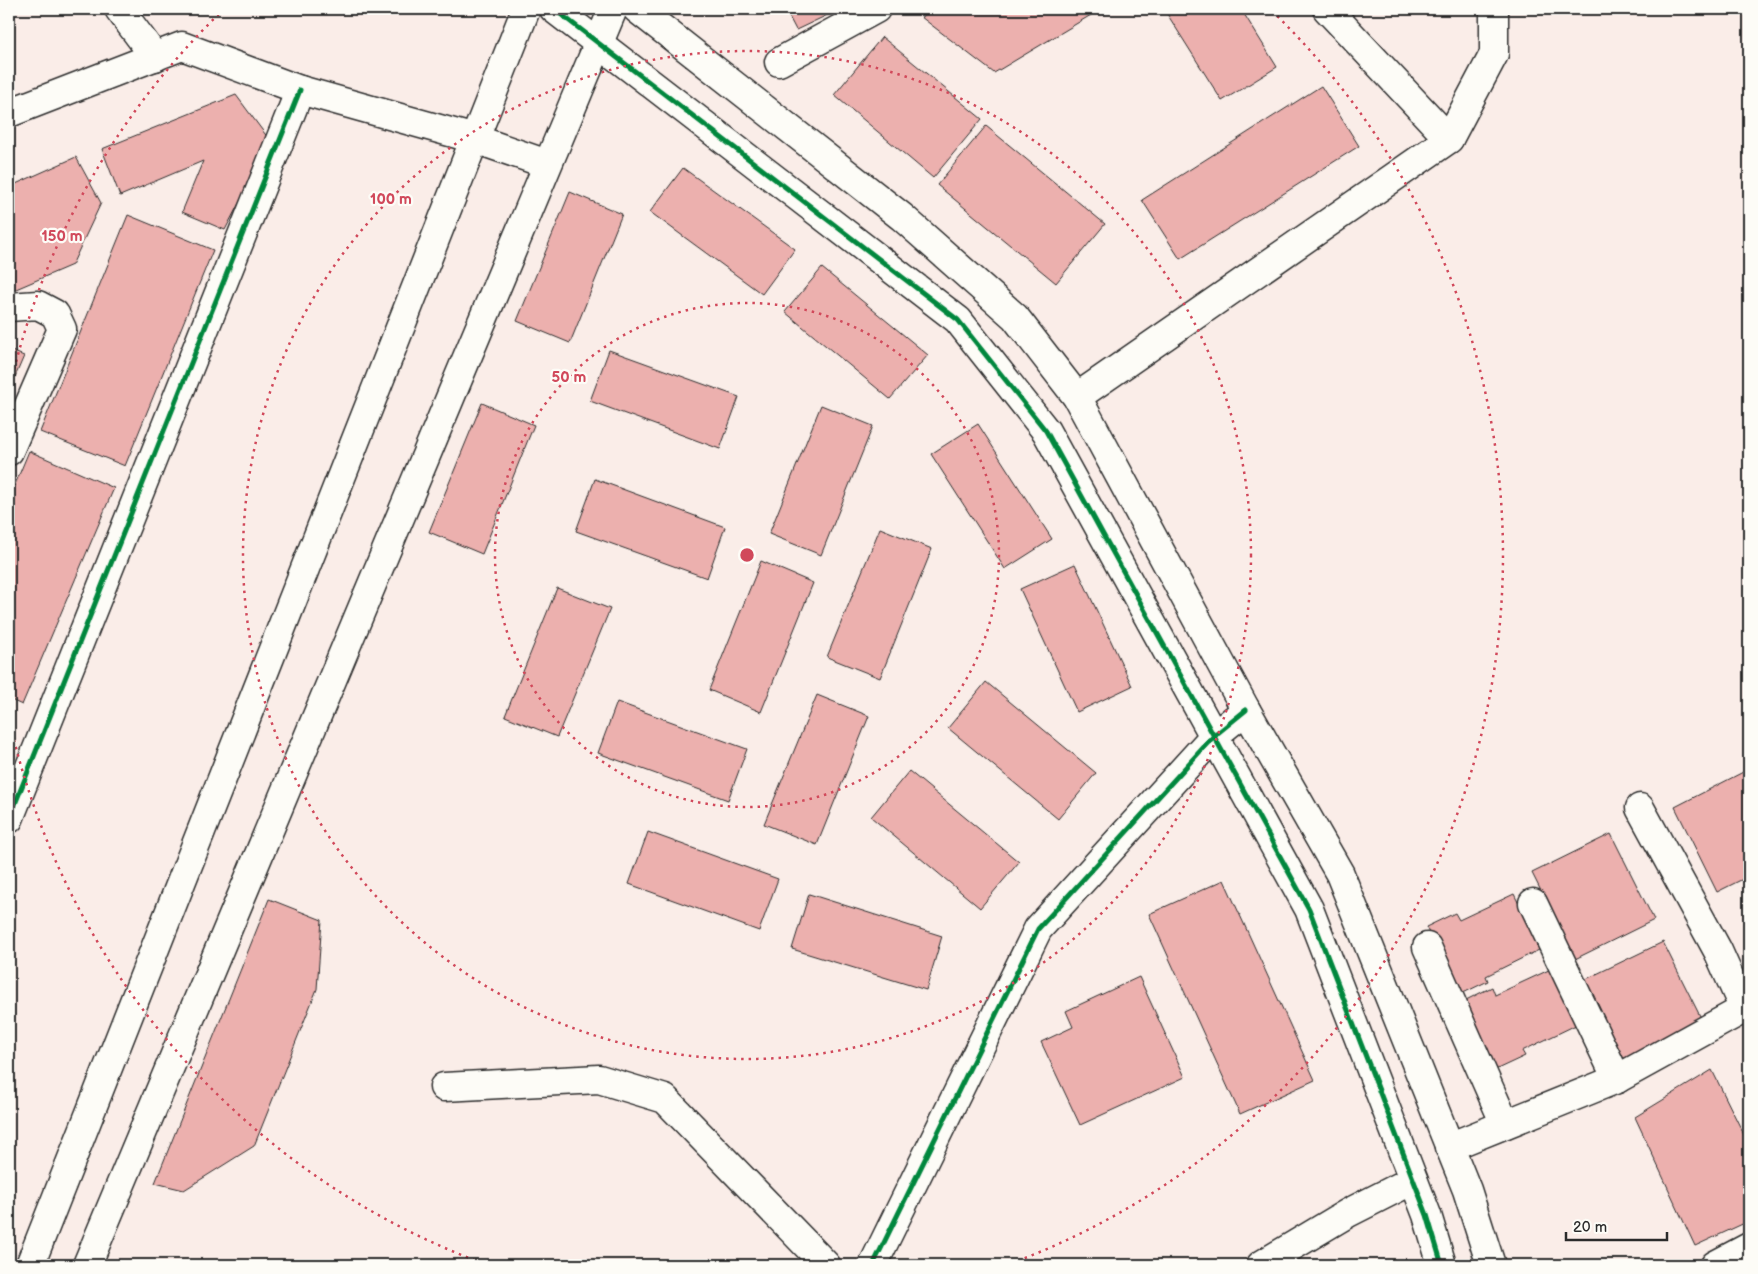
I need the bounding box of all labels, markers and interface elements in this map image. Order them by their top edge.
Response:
text: 100 m [370,190,412,209]
text: 150 m [41,227,83,246]
text: 50 m [552,368,587,387]
centre of rings [738,546,756,564]
scale bar [1566,1209,1667,1241]
text: 20 m [1573,1218,1607,1237]

